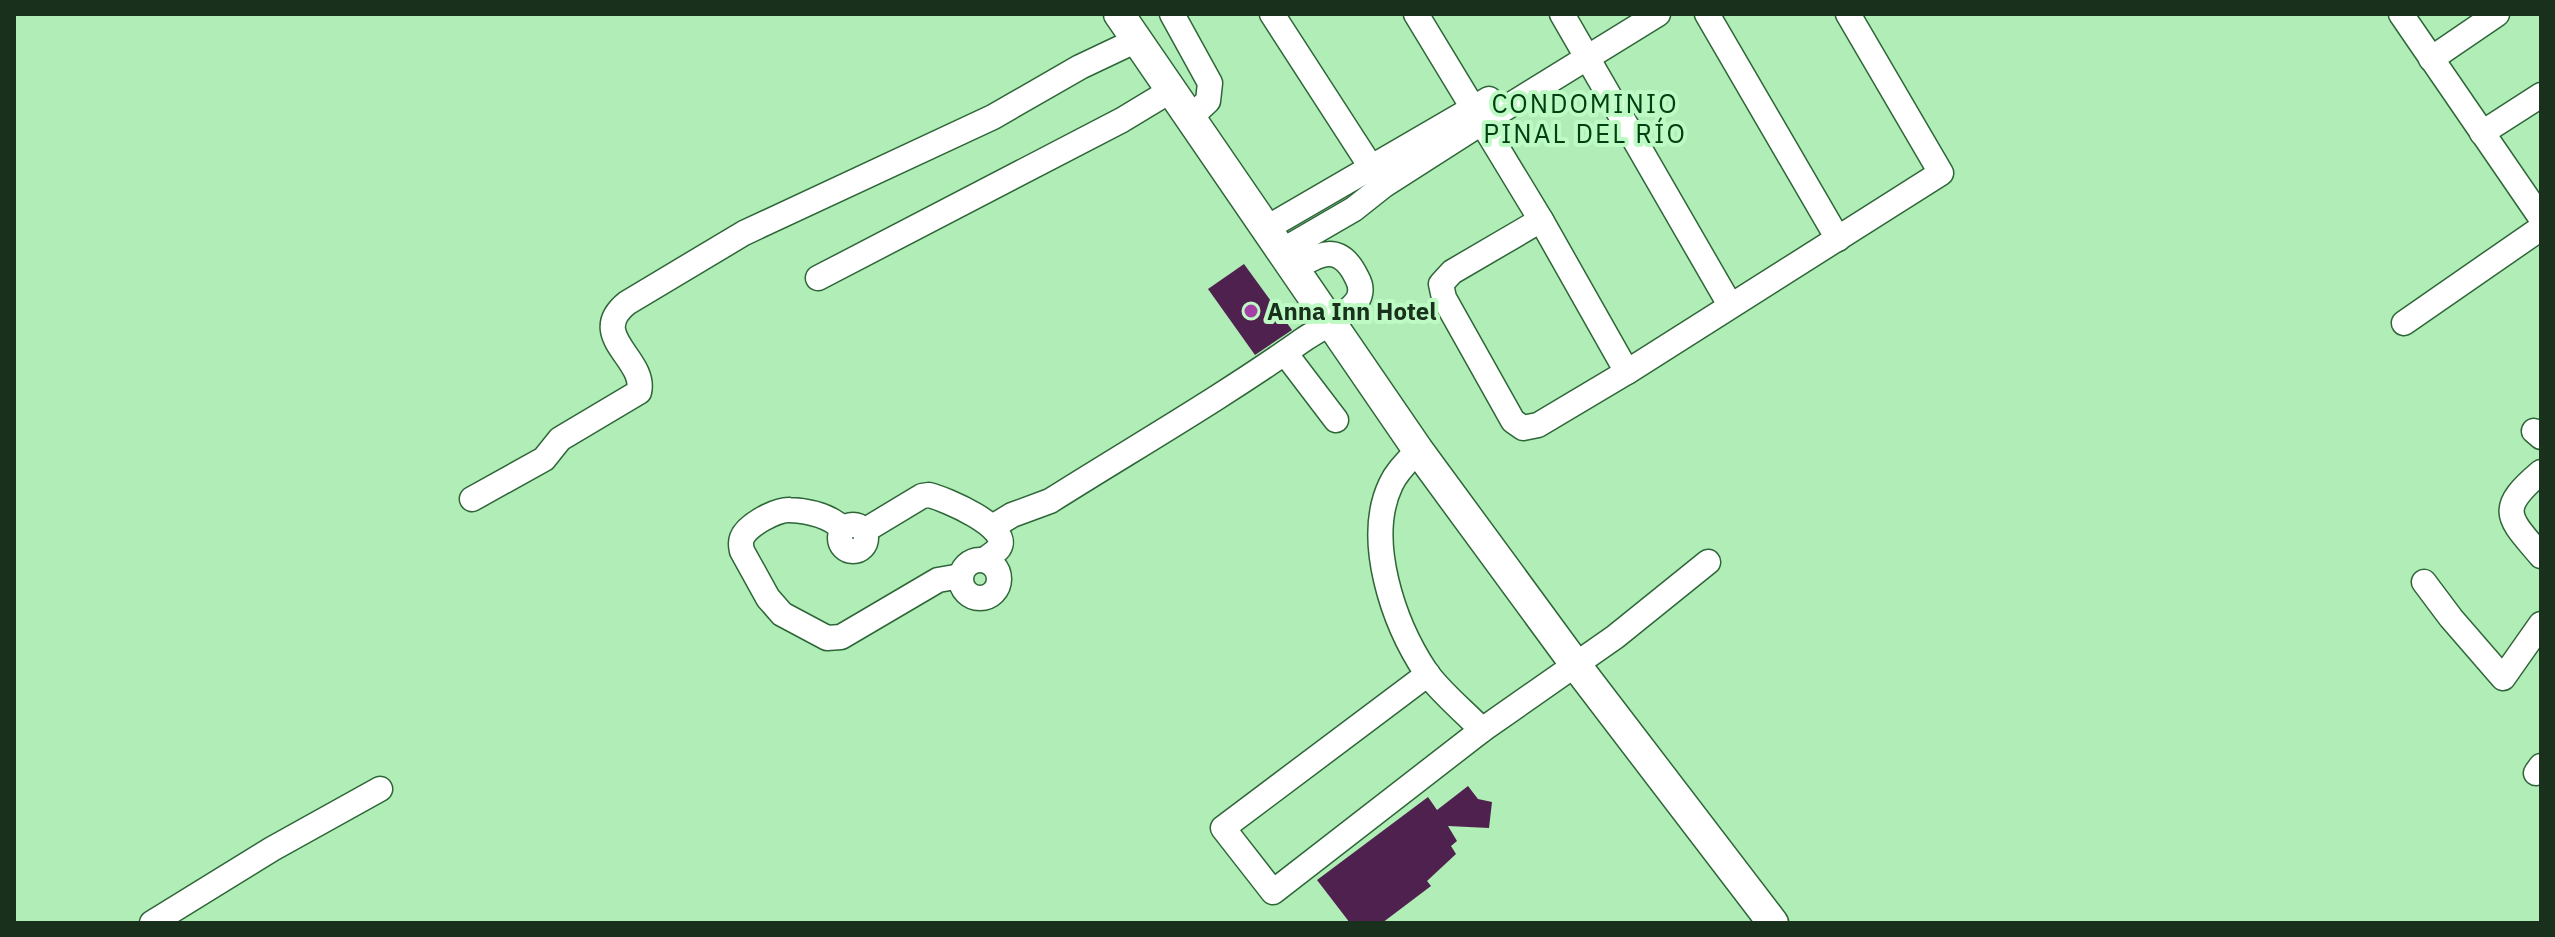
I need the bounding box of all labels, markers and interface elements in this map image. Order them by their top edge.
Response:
district label: CONDOMINIO PINAL DEL RÍO [1483,86,1687,150]
place label: Anna Inn Hotel [1267,295,1437,327]
marker: Anna Inn Hotel [1242,302,1260,320]

